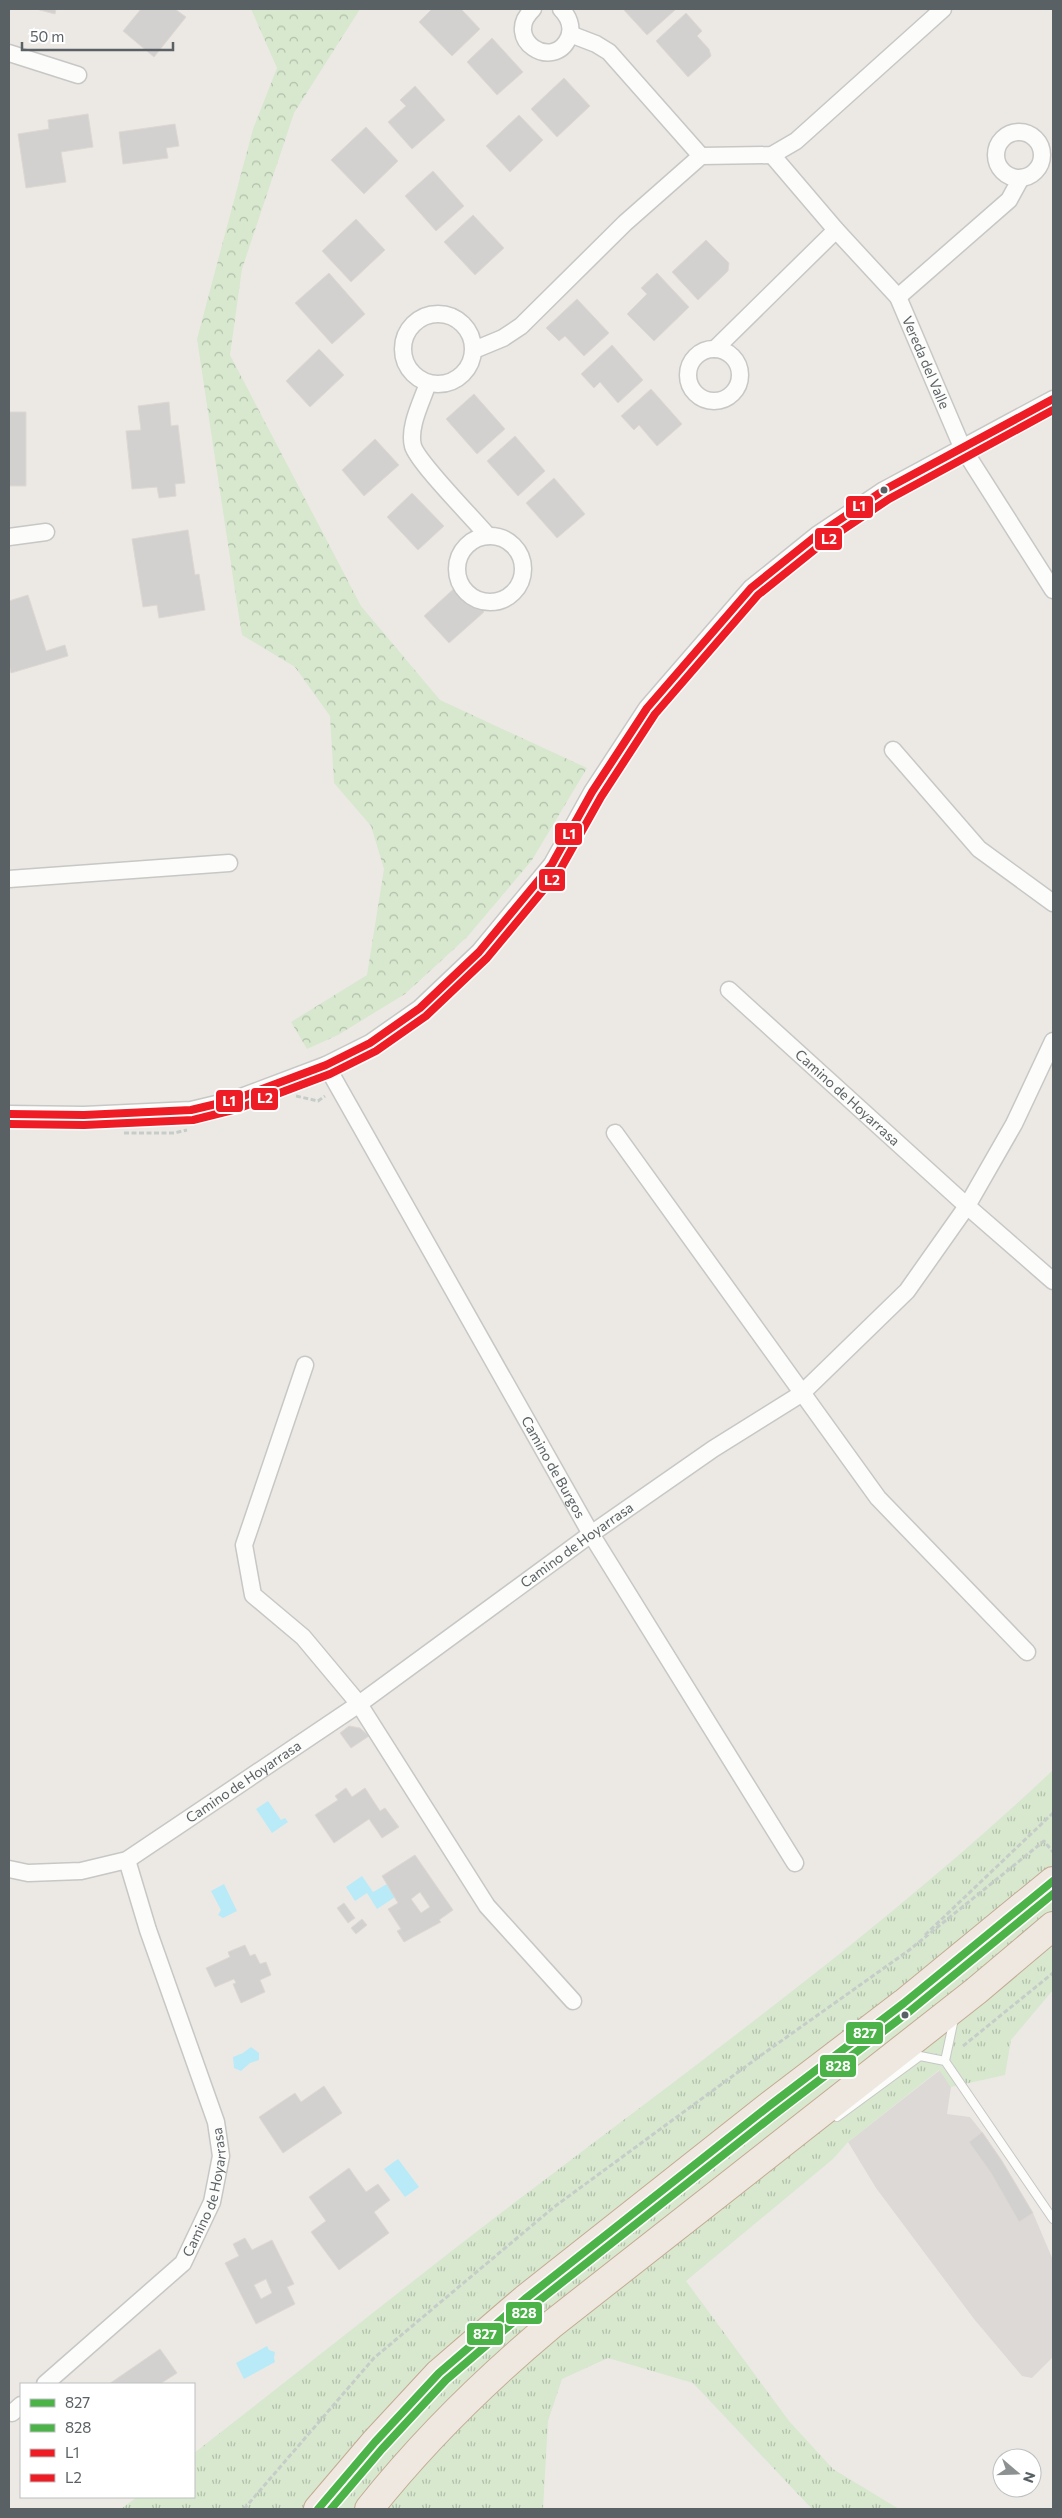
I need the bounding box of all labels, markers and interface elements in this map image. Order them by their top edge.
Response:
scale bar [22,20,174,52]
text: 50 m [30,27,64,45]
street label: Vereda del Valle [899,313,954,411]
unlabelled marker [879,485,889,495]
line badge: L1 [845,495,874,519]
text: L1 [852,497,866,514]
line badge: L2 [814,527,843,551]
text: L2 [821,530,837,547]
line badge: L1 [554,822,583,846]
text: L1 [562,825,576,842]
line badge: L2 [538,868,566,892]
text: L2 [544,871,560,888]
street label: Camino de Hoyarrasa [792,1045,904,1149]
line badge: L2 [250,1087,279,1111]
line badge: L1 [215,1089,244,1113]
text: L2 [257,1089,273,1106]
text: L1 [222,1092,236,1109]
street label: Camino de Burgos [518,1413,589,1521]
street label: Camino de Hoyarrasa [517,1498,636,1591]
street label: Camino de Hoyarrasa [182,1737,304,1826]
unlabelled marker [900,2010,910,2020]
line badge: 827 [845,2021,884,2045]
text: 827 [853,2024,877,2041]
line badge: 828 [819,2054,857,2078]
text: 828 [825,2057,851,2074]
street label: Camino de Hoyarrasa [178,2127,229,2259]
line badge: 828 [505,2301,543,2325]
text: 828 [511,2304,537,2321]
line badge: 827 [466,2322,504,2346]
text: 827 [473,2325,497,2342]
legend [20,2383,195,2498]
text: 827 [65,2393,90,2411]
text: 828 [65,2418,91,2436]
text: L1 [65,2443,79,2461]
north arrow [992,2448,1042,2498]
text: L2 [65,2468,82,2486]
text: N [1020,2470,1040,2485]

